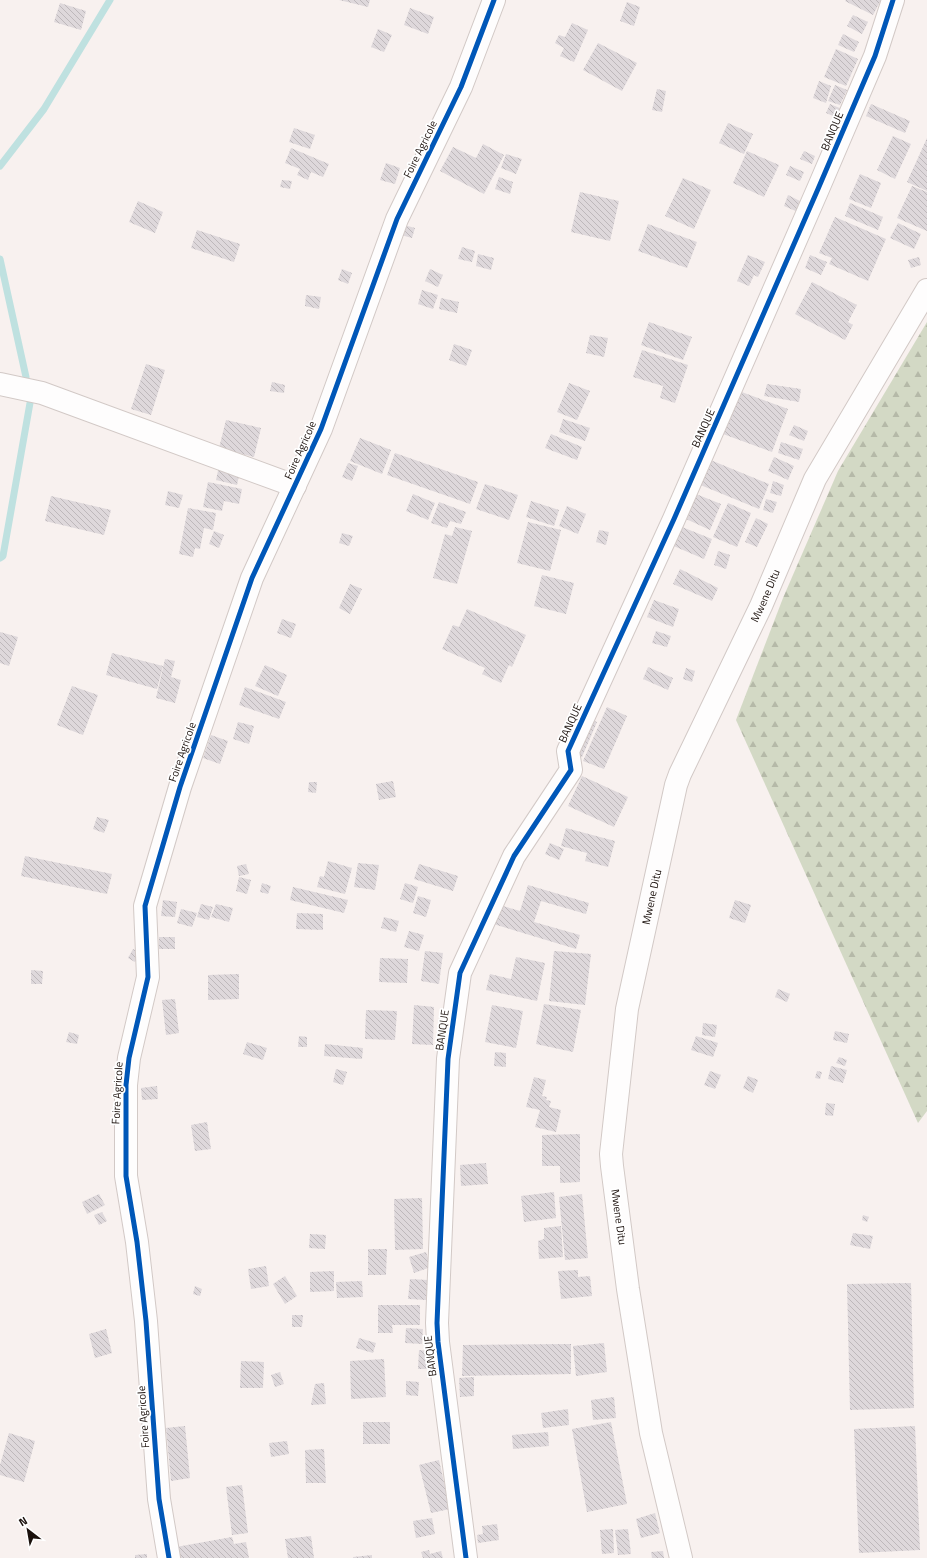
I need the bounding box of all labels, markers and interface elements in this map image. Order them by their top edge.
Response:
street label: BANQUE [817,109,847,153]
street label: Foire Agricole [399,117,441,181]
street label: BANQUE [687,406,719,450]
street label: Foire Agricole [280,418,320,482]
street label: Mwene Ditu [746,567,784,625]
street label: BANQUE [554,701,586,745]
street label: Foire Agricole [164,719,200,784]
street label: Mwene Ditu [638,868,665,926]
street label: BANQUE [431,1009,453,1051]
street label: Foire Agricole [107,1061,127,1125]
street label: Mwene Ditu [607,1188,631,1246]
street label: BANQUE [420,1335,440,1377]
street label: Foire Agricole [133,1385,153,1449]
north arrow [8,1510,48,1550]
text: N [15,1513,30,1530]

